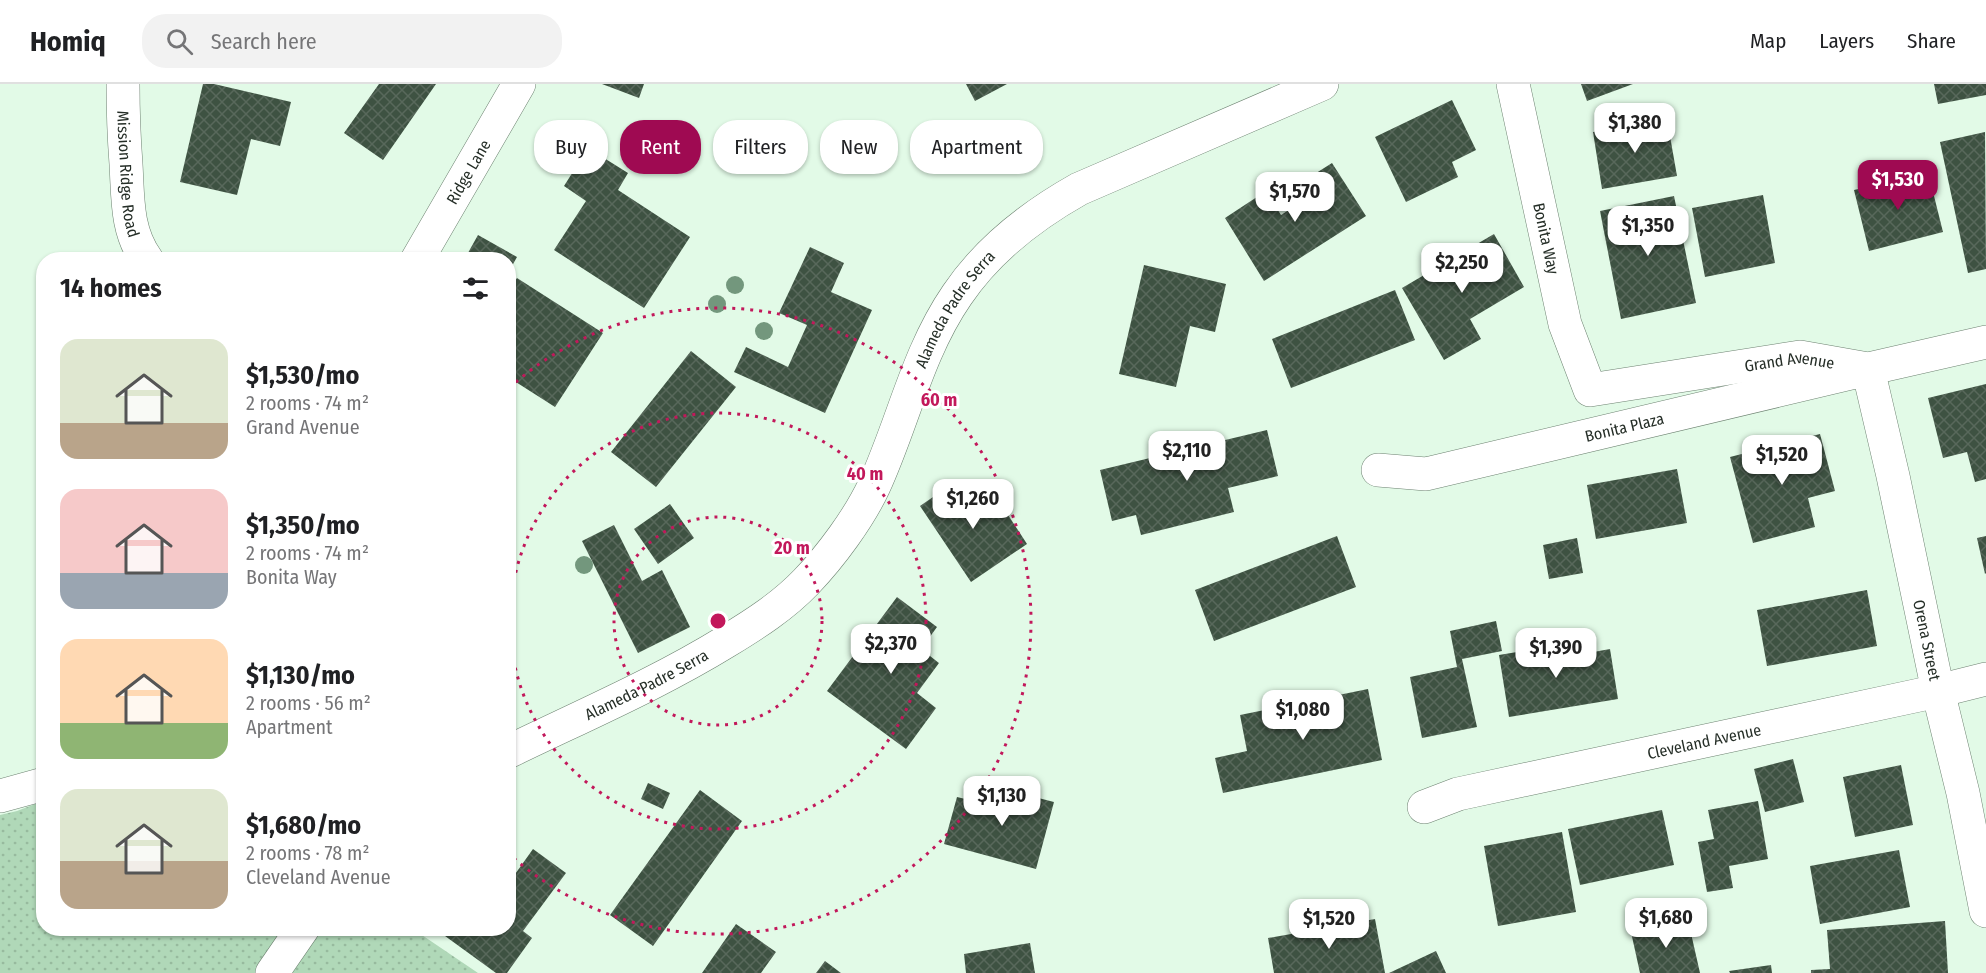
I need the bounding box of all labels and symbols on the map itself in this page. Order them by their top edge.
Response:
pin: $1,380 [1586,103,1684,154]
street label: Mission Ridge Road [113,110,143,240]
street label: Ridge Lane [442,136,495,208]
pin: $1,530 [1849,160,1947,211]
pin: $1,570 [1246,172,1344,223]
street label: Bonita Way [1529,201,1563,277]
pin: $1,350 [1599,206,1697,257]
pin: $2,250 [1413,243,1511,294]
street label: Alameda Padre Serra [911,247,999,371]
street label: Grand Avenue [1743,348,1836,376]
text: 60 m [921,389,957,411]
street label: Bonita Plaza [1583,409,1666,446]
pin: $2,110 [1138,431,1236,482]
pin: $1,520 [1733,435,1831,486]
text: 40 m [847,463,883,485]
pin: $1,260 [924,479,1022,530]
text: 20 m [773,537,810,559]
street label: Orena Street [1909,598,1945,683]
centre of rings [708,611,728,631]
pin: $2,370 [842,624,940,675]
pin: $1,390 [1507,628,1605,679]
street label: Alameda Padre Serra [582,645,712,724]
pin: $1,080 [1254,690,1352,741]
street label: Cleveland Avenue [1645,720,1763,763]
pin: $1,130 [953,776,1051,827]
pin: $1,680 [1617,898,1715,949]
pin: $1,520 [1280,899,1378,950]

